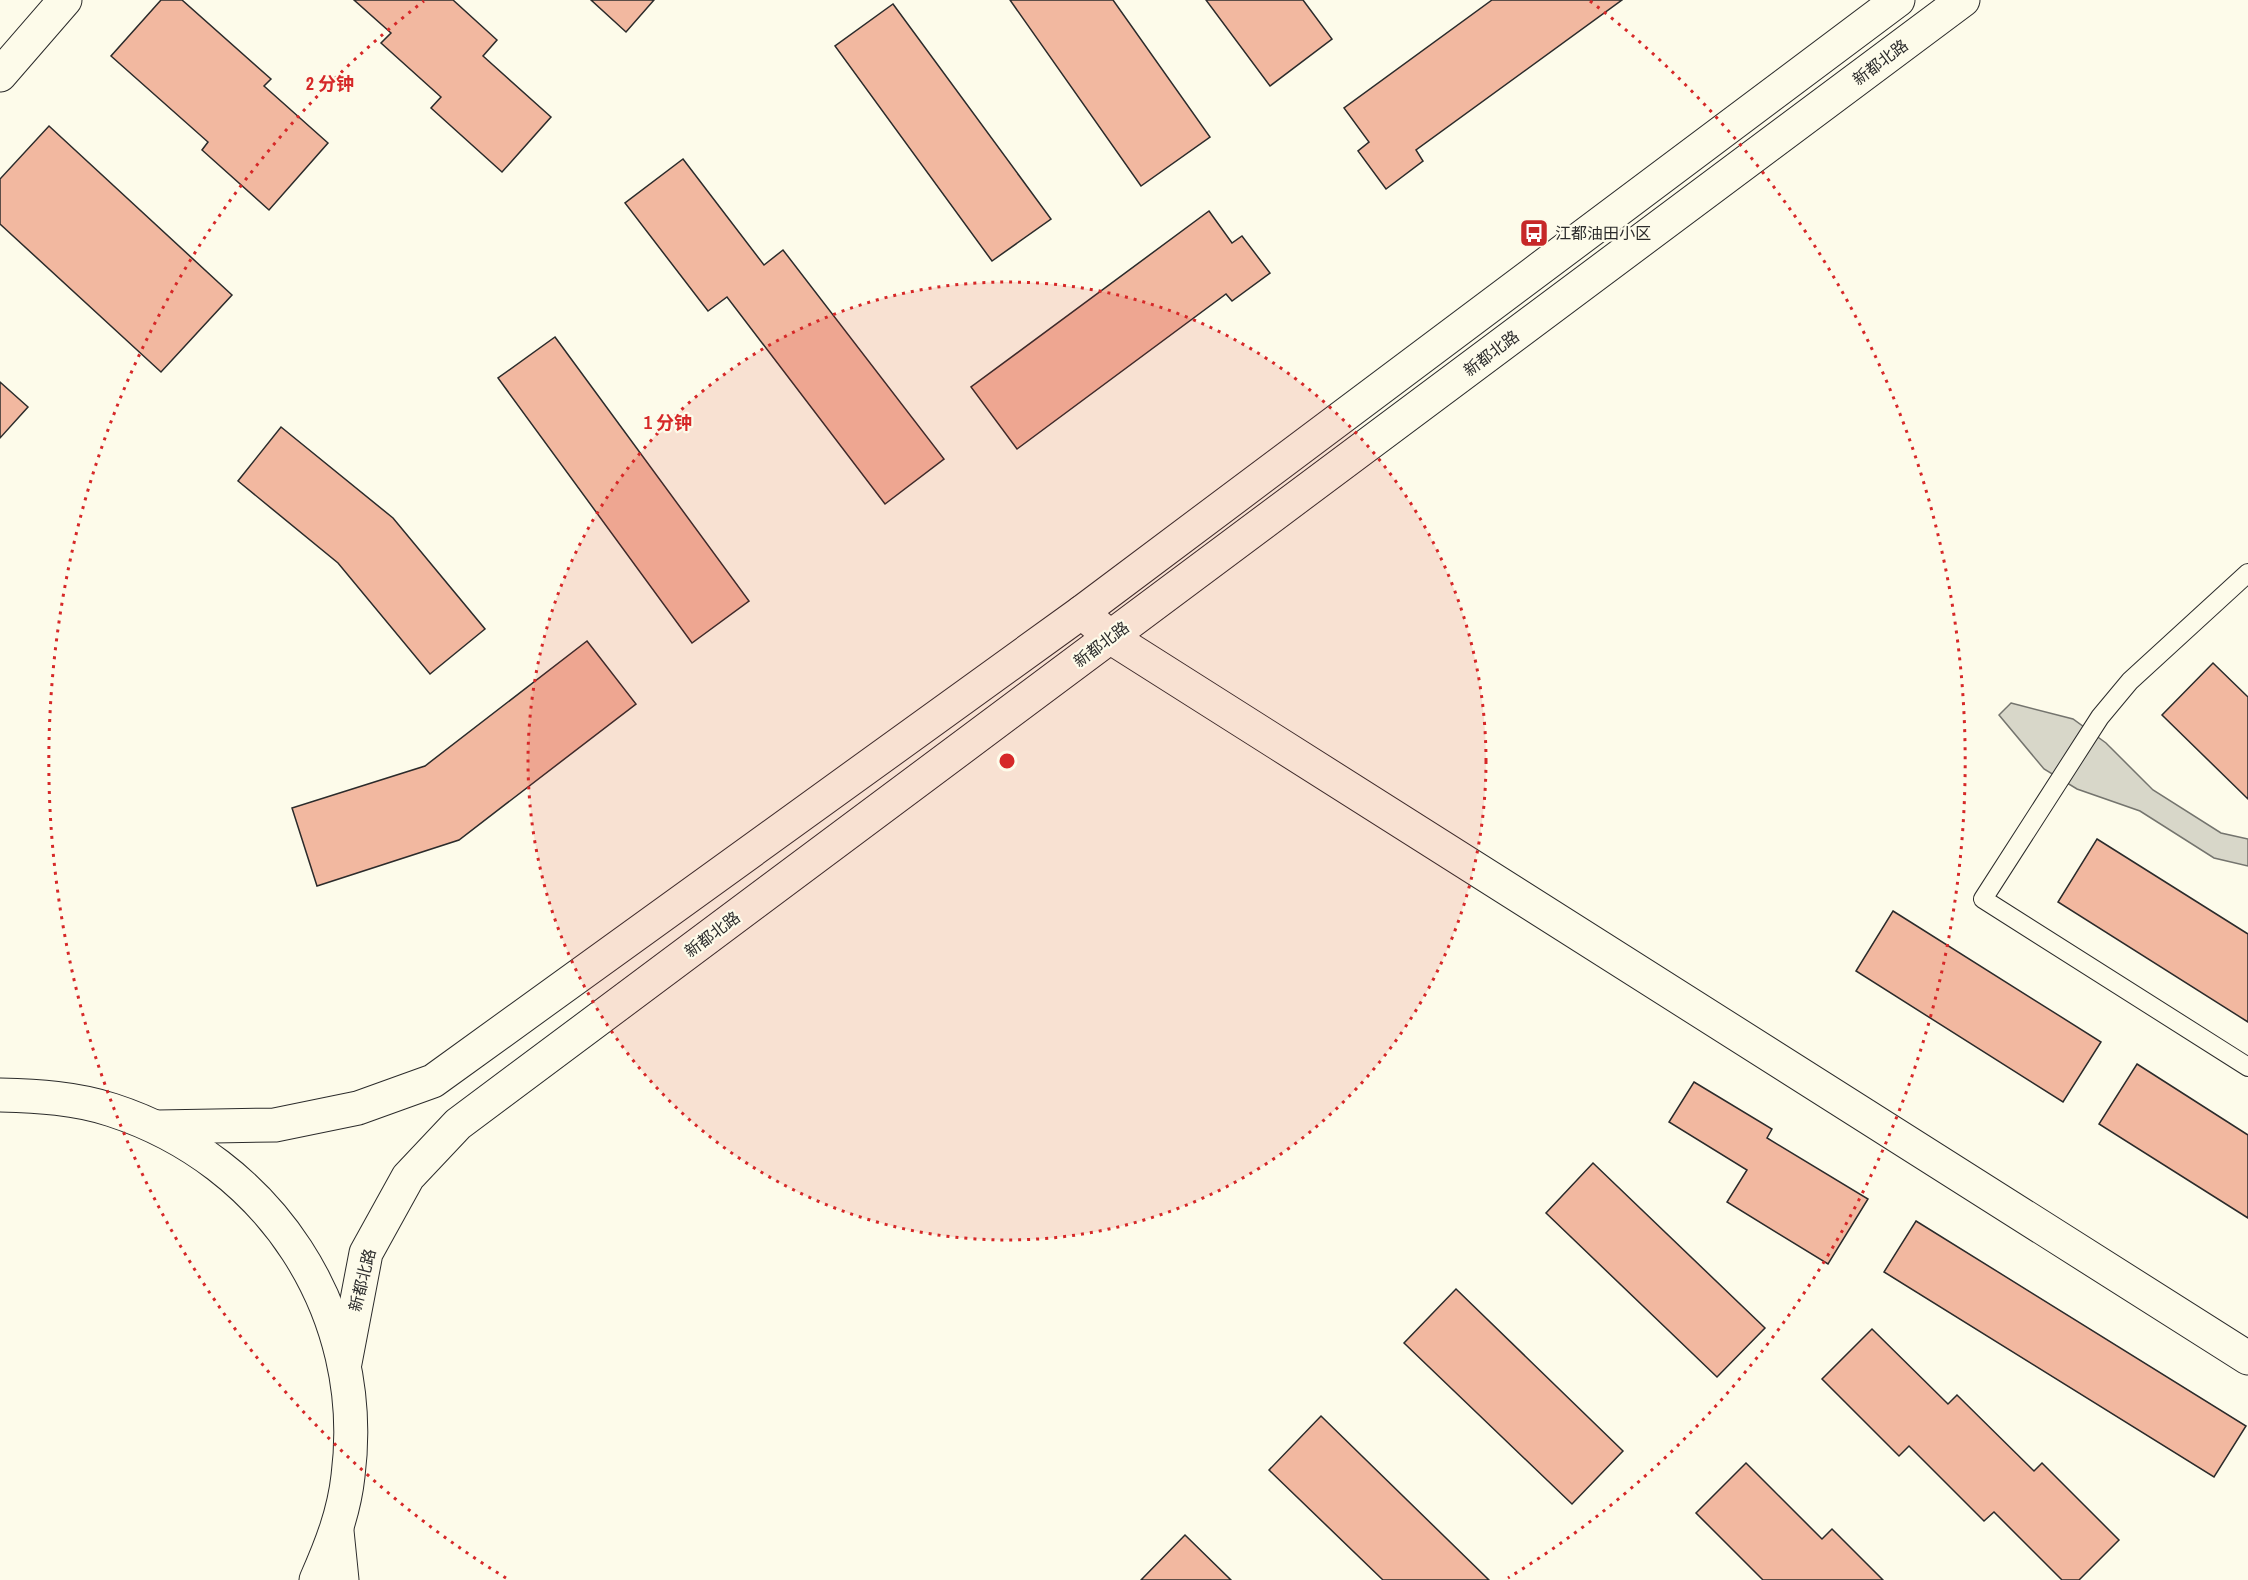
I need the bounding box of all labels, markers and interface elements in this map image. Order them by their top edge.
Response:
street label: 新都北路 [1848,34,1912,90]
text: 2 分钟 [306,71,354,96]
bus stop icon: 江都油田小区 [1518,217,1550,249]
place label: 江都油田小区 [1555,222,1651,244]
street label: 新都北路 [1459,325,1523,381]
text: 1 分钟 [644,410,692,435]
street label: 新都北路 [1069,616,1133,672]
centre of rings [997,751,1017,771]
street label: 新都北路 [680,906,744,962]
street label: 新都北路 [344,1246,380,1314]

